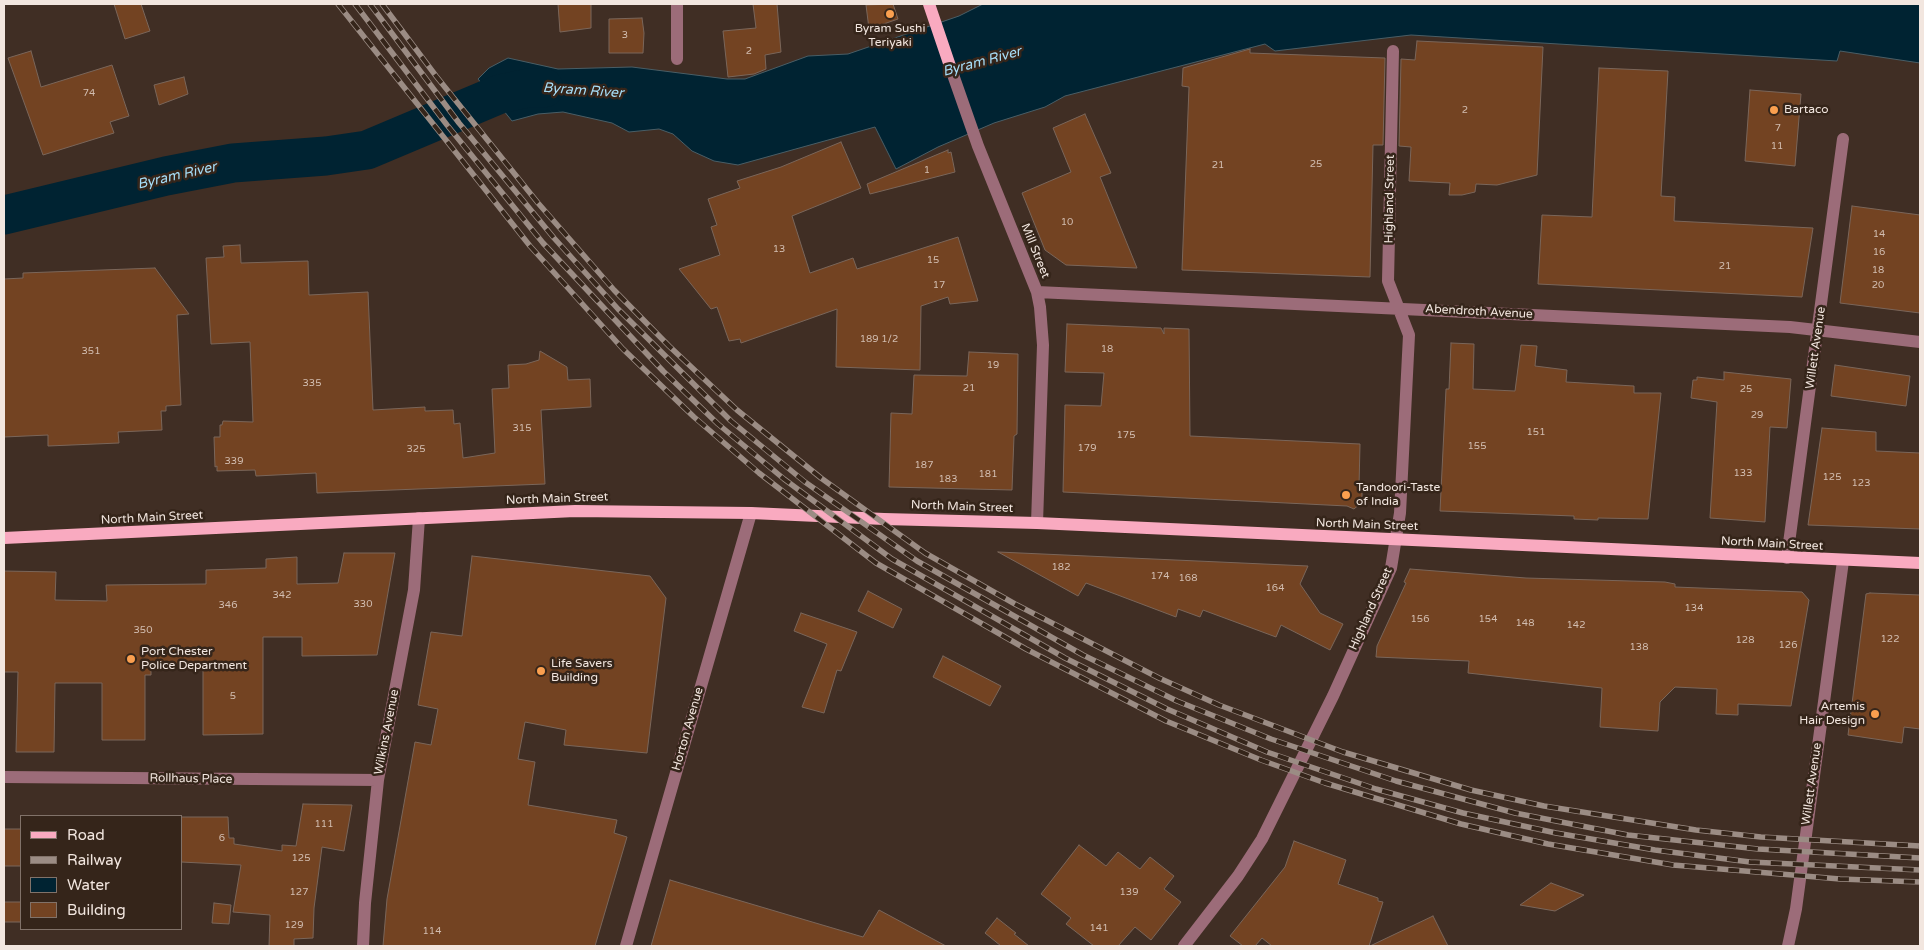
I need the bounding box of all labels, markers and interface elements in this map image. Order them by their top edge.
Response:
marker: Byram Sushi Teriyaki [884,8,896,20]
place label: Byram Sushi Teriyaki [855,22,925,50]
house number: 3 [622,29,628,41]
water label: Byram River [941,43,1023,81]
house number: 2 [746,45,752,57]
water label: Byram River [542,80,624,102]
house number: 74 [83,87,95,99]
place label: Bartaco [1784,103,1829,117]
house number: 2 [1462,104,1468,116]
marker: Bartaco [1768,104,1780,116]
house number: 7 [1775,122,1781,134]
house number: 11 [1771,140,1783,152]
street label: Highland Street [1382,154,1398,244]
house number: 25 [1310,158,1322,170]
water label: Byram River [136,159,218,193]
house number: 21 [1212,159,1224,171]
house number: 1 [924,164,930,176]
house number: 10 [1061,216,1073,228]
street label: Mill Street [1017,221,1053,281]
house number: 14 [1873,228,1885,240]
house number: 13 [773,243,785,255]
house number: 16 [1873,246,1885,258]
house number: 15 [927,254,939,266]
house number: 21 [1719,260,1731,272]
house number: 18 [1872,264,1884,276]
house number: 17 [933,279,945,291]
house number: 20 [1872,279,1884,291]
street label: Abendroth Avenue [1425,302,1533,322]
street label: Willett Avenue [1803,306,1829,390]
house number: 189 1/2 [860,333,898,345]
house number: 18 [1101,343,1113,355]
house number: 351 [82,345,100,357]
house number: 19 [987,359,999,371]
house number: 335 [303,377,321,389]
house number: 21 [963,382,975,394]
house number: 25 [1740,383,1752,395]
house number: 29 [1751,409,1763,421]
house number: 315 [513,422,531,434]
house number: 151 [1527,426,1545,438]
house number: 175 [1117,429,1135,441]
house number: 155 [1468,440,1486,452]
house number: 179 [1078,442,1096,454]
house number: 325 [407,443,425,455]
house number: 339 [225,455,243,467]
house number: 187 [915,459,933,471]
house number: 133 [1734,467,1752,479]
house number: 181 [979,468,997,480]
house number: 125 [1823,471,1841,483]
house number: 183 [939,473,957,485]
house number: 123 [1852,477,1870,489]
place label: Tandoori-Taste of India [1356,481,1440,509]
marker: Tandoori-Taste of India [1340,489,1352,501]
street label: North Main Street [506,490,608,508]
street label: North Main Street [911,498,1013,516]
street label: North Main Street [100,508,204,528]
street label: North Main Street [1316,516,1418,534]
street label: North Main Street [1720,534,1824,554]
house number: 182 [1052,561,1070,573]
street label: Highland Street [1346,565,1396,653]
house number: 174 [1151,570,1169,582]
house number: 168 [1179,572,1197,584]
house number: 164 [1266,582,1284,594]
house number: 342 [273,589,291,601]
house number: 330 [354,598,372,610]
house number: 346 [219,599,237,611]
house number: 134 [1685,602,1703,614]
house number: 156 [1411,613,1429,625]
house number: 154 [1479,613,1497,625]
house number: 148 [1516,617,1534,629]
house number: 142 [1567,619,1585,631]
house number: 350 [134,624,152,636]
house number: 122 [1881,633,1899,645]
house number: 128 [1736,634,1754,646]
house number: 126 [1779,639,1797,651]
house number: 138 [1630,641,1648,653]
place label: Port Chester Police Department [141,645,247,673]
marker: Port Chester Police Department [125,653,137,665]
place label: Life Savers Building [551,657,612,685]
marker: Life Savers Building [535,665,547,677]
street label: Horton Avenue [669,686,707,772]
street label: Wilkins Avenue [372,688,402,776]
house number: 5 [230,690,236,702]
place label: Artemis Hair Design [1799,700,1865,728]
marker: Artemis Hair Design [1869,708,1881,720]
street label: Willett Avenue [1799,742,1825,826]
street label: Rollhaus Place [149,771,233,787]
legend [20,815,182,930]
house number: 111 [315,818,333,830]
text: Road [67,826,105,844]
house number: 6 [219,832,225,844]
text: Railway [67,851,122,869]
house number: 125 [292,852,310,864]
text: Water [67,876,110,894]
house number: 127 [290,886,308,898]
house number: 139 [1120,886,1138,898]
text: Building [67,901,126,919]
house number: 129 [285,919,303,931]
house number: 141 [1090,922,1108,934]
house number: 114 [423,925,441,937]

